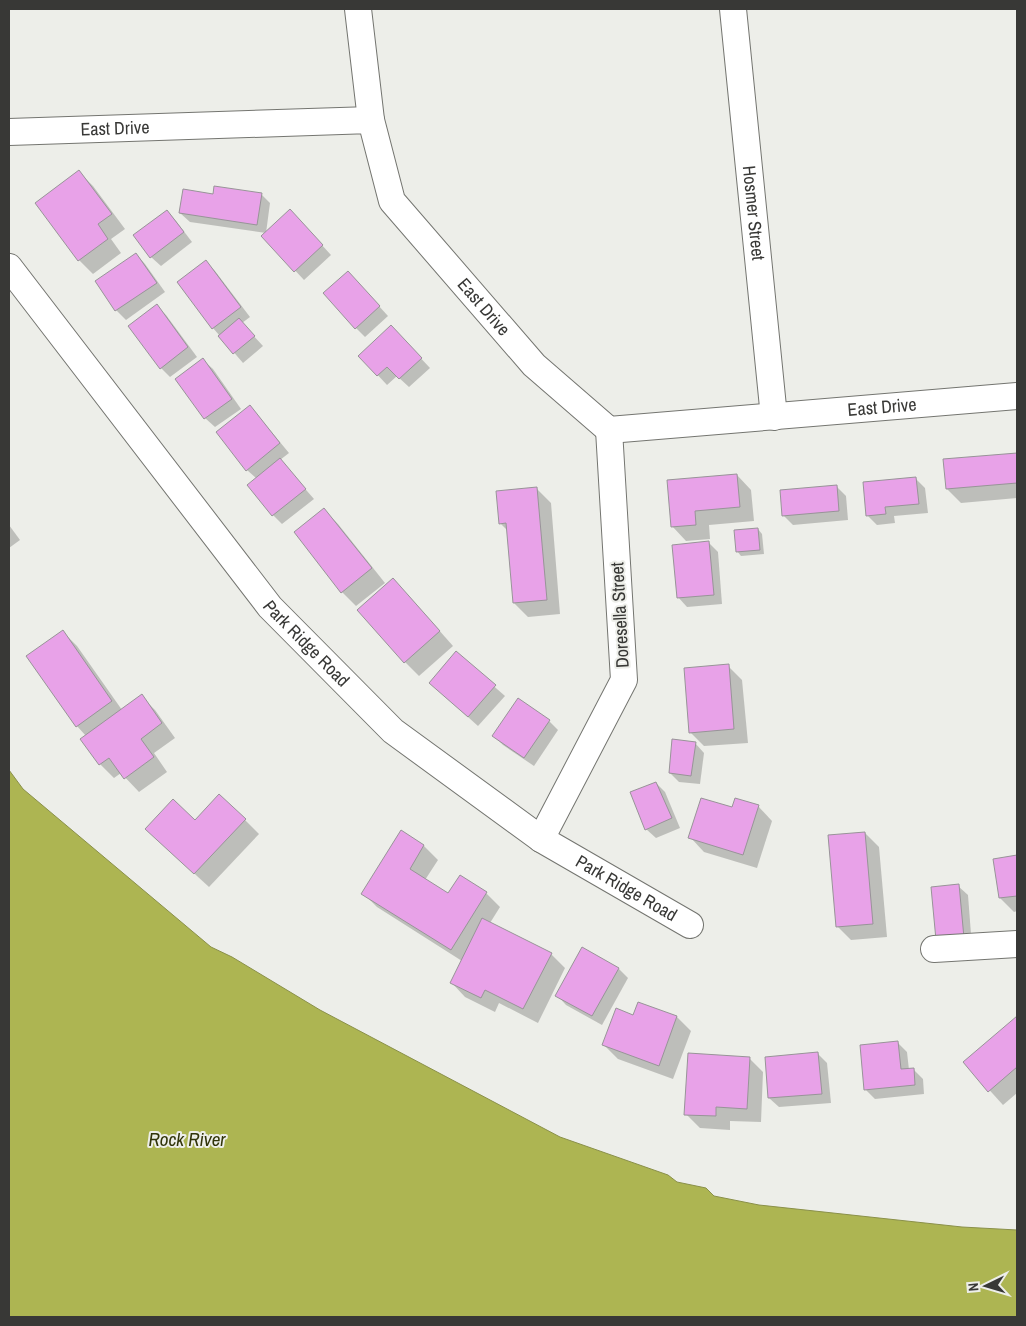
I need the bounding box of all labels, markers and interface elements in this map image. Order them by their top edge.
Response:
street label: East Drive [80,114,150,142]
street label: Hosmer Street [737,164,771,262]
street label: East Drive [452,272,516,341]
street label: East Drive [847,391,917,422]
street label: Doresella Street [604,562,635,669]
street label: Park Ridge Road [257,595,355,692]
street label: Park Ridge Road [571,849,682,927]
water label: Rock River [148,1126,226,1152]
north arrow [961,1261,1011,1311]
text: N [964,1282,982,1292]

